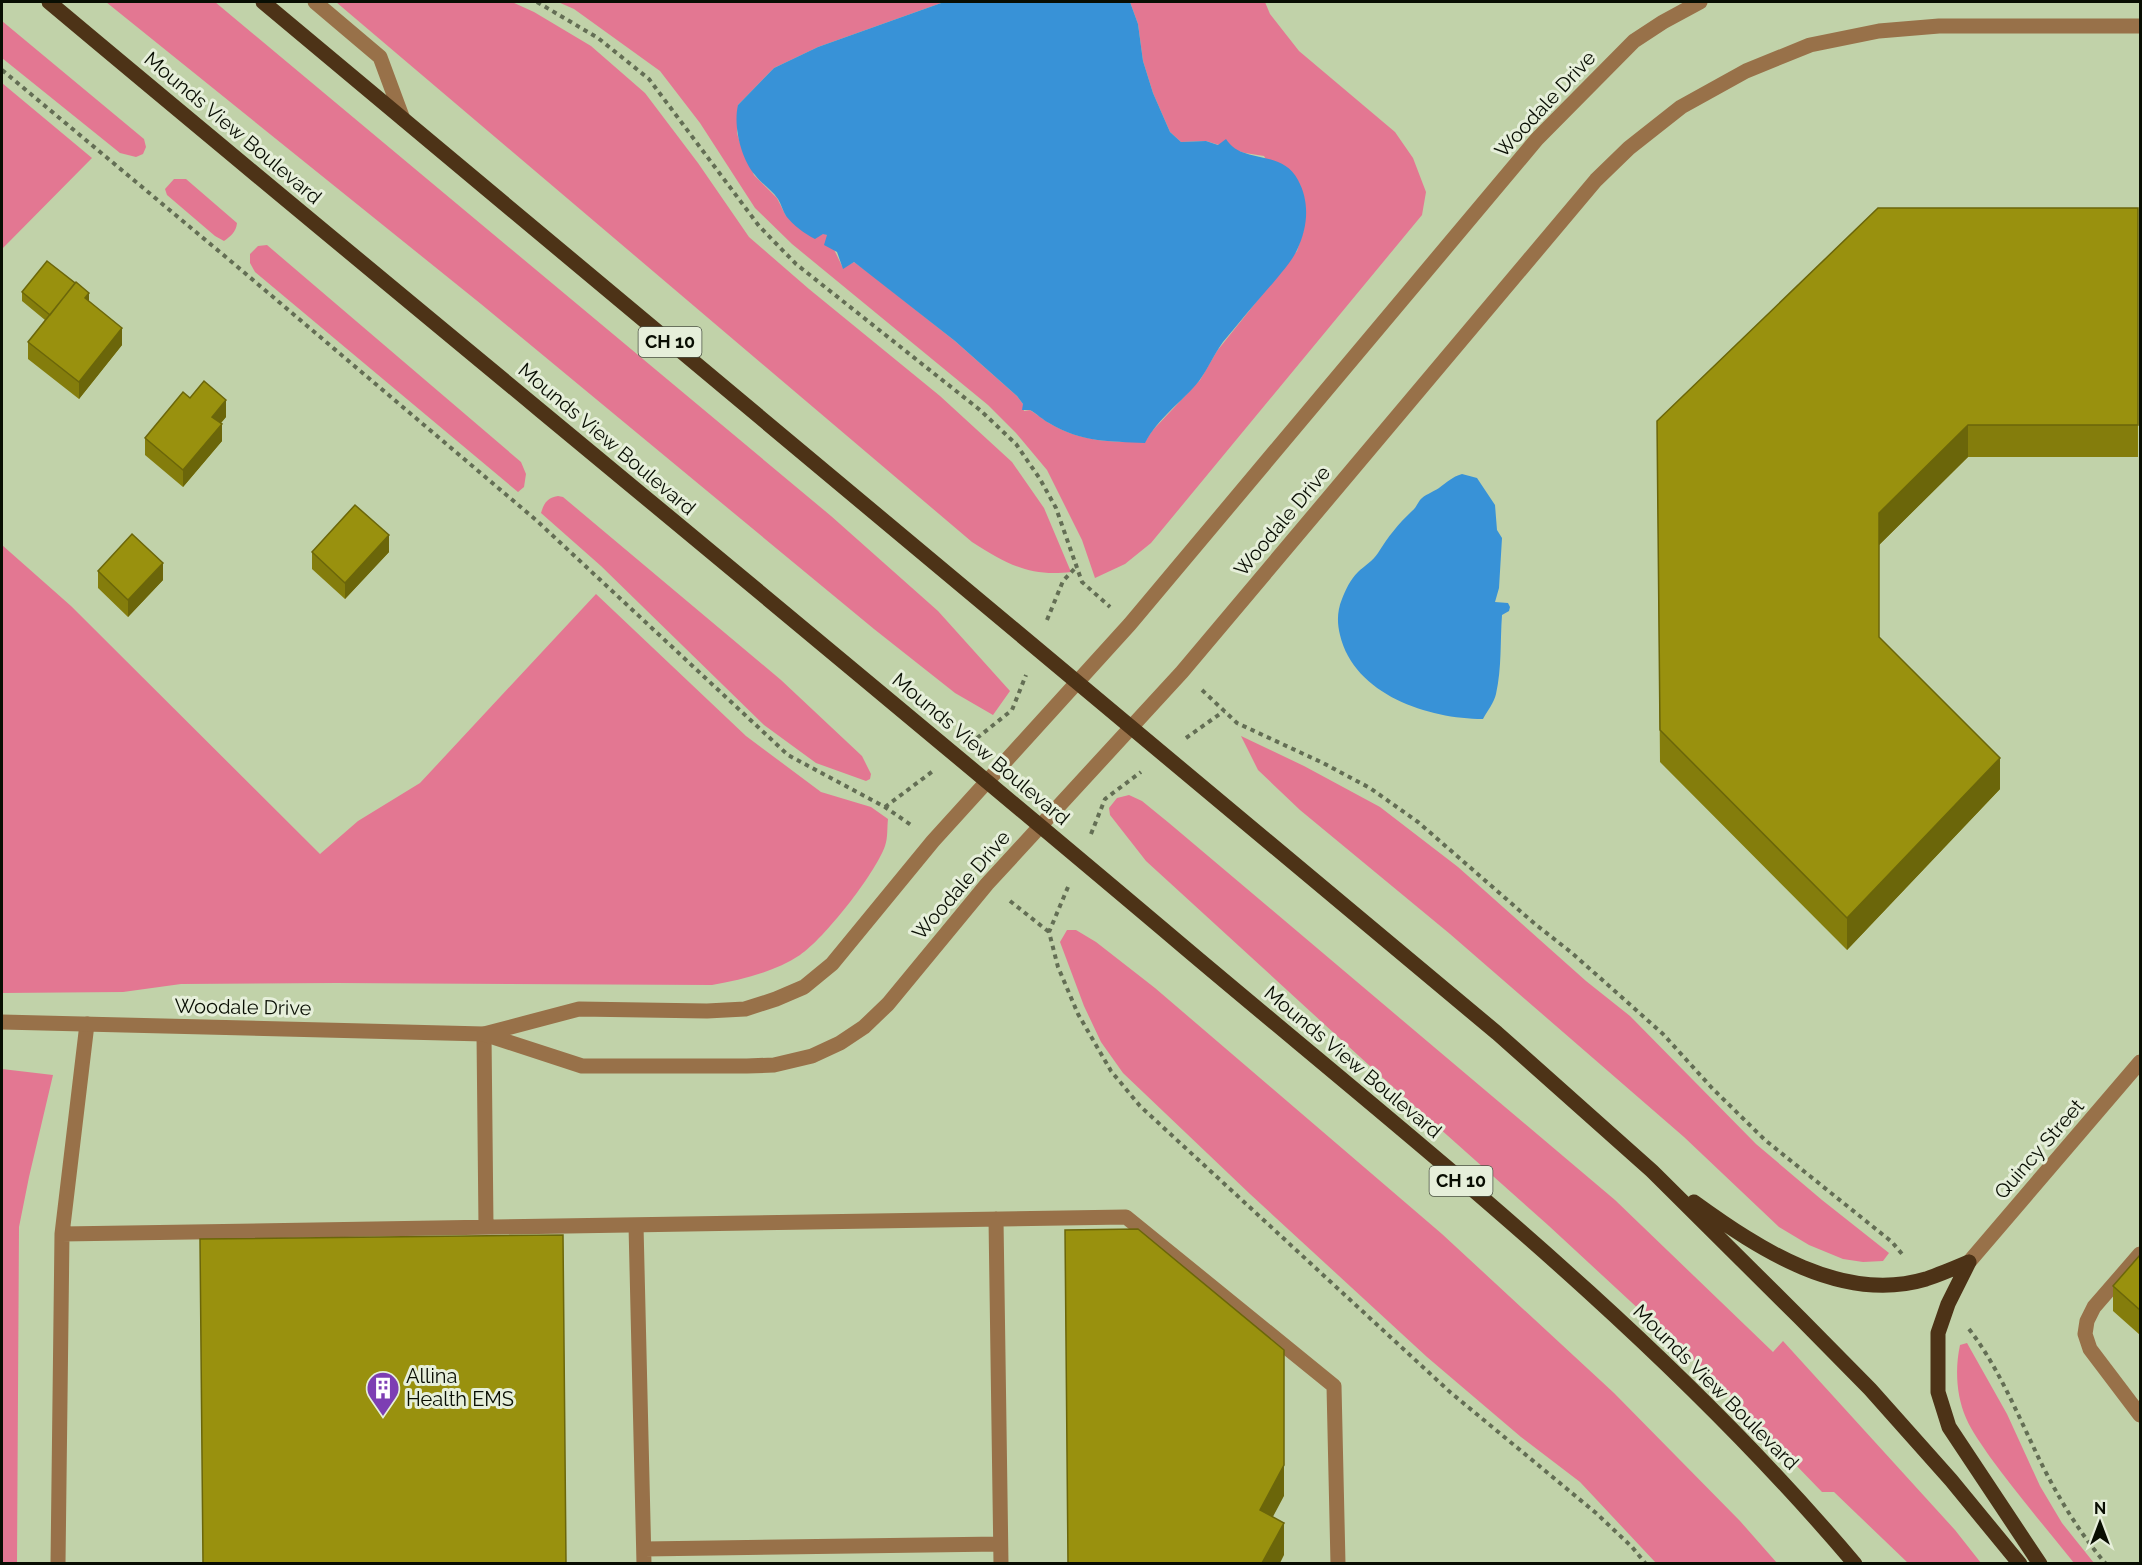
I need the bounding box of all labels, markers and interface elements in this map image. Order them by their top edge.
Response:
street label: Woodale Drive [1490,46,1601,162]
street label: Mounds View Boulevard [139,47,327,209]
road number: CH 10 [638,327,702,357]
street label: Mounds View Boulevard [513,358,701,520]
street label: Woodale Drive [1229,461,1335,581]
street label: Mounds View Boulevard [887,668,1075,830]
street label: Woodale Drive [907,825,1015,944]
street label: Mounds View Boulevard [1259,981,1447,1143]
street label: Woodale Drive [174,994,312,1020]
street label: Quincy Street [1989,1094,2089,1204]
road number: CH 10 [1430,1166,1492,1196]
street label: Mounds View Boulevard [1628,1299,1804,1475]
place label: Allina Health EMS [406,1364,514,1411]
building icon: Allina Health EMS [365,1370,401,1417]
north arrow [2070,1493,2130,1553]
text: N [2094,1499,2106,1518]

